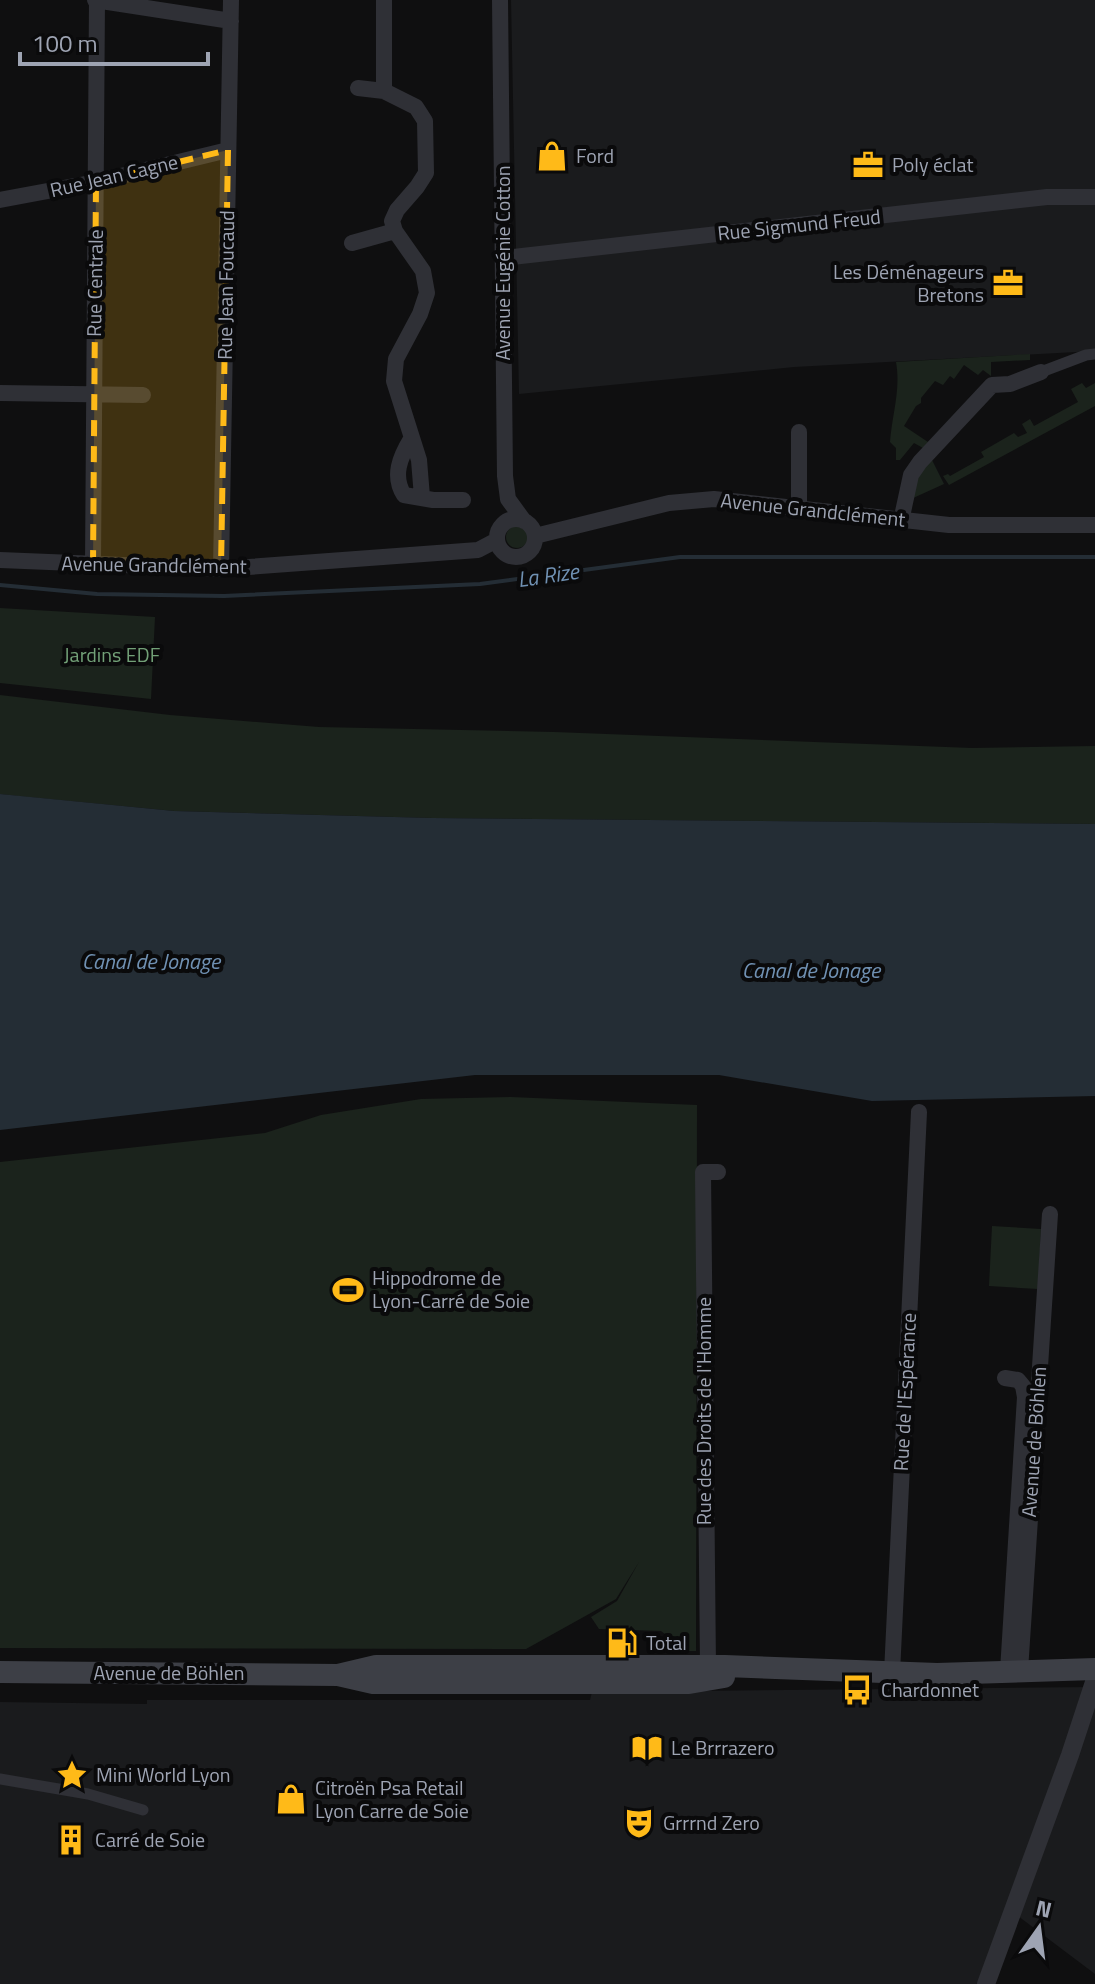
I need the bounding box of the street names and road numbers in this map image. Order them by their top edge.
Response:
street label: Rue Jean Cagne [47,146,181,205]
street label: Avenue Eugénie Cotton [487,166,518,360]
street label: Rue Sigmund Freud [716,201,882,248]
street label: Rue Jean Foucaud [209,210,242,360]
street label: Rue Centrale [78,229,111,337]
street label: Avenue Grandclément [719,484,907,535]
street label: Avenue Grandclément [61,547,247,582]
street label: Rue des Droits de l'Homme [688,1297,719,1525]
street label: Rue de l'Espérance [885,1312,924,1472]
street label: Avenue de Böhlen [1013,1366,1054,1518]
street label: Avenue de Böhlen [93,1657,245,1688]

